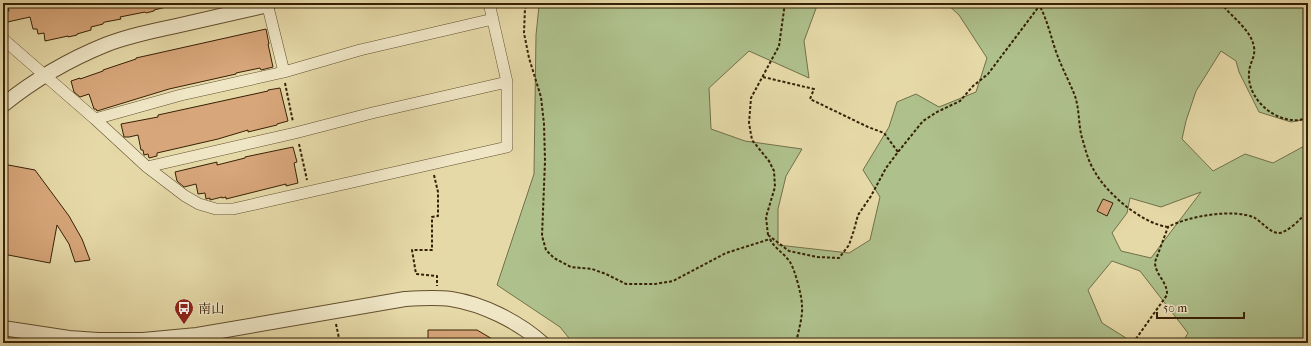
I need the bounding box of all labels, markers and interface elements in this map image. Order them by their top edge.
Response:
scale bar [1157,294,1244,320]
bus stop icon: 南山 [173,297,195,325]
place label: 南山 [198,301,224,316]
text: 50 m [1163,301,1187,315]

